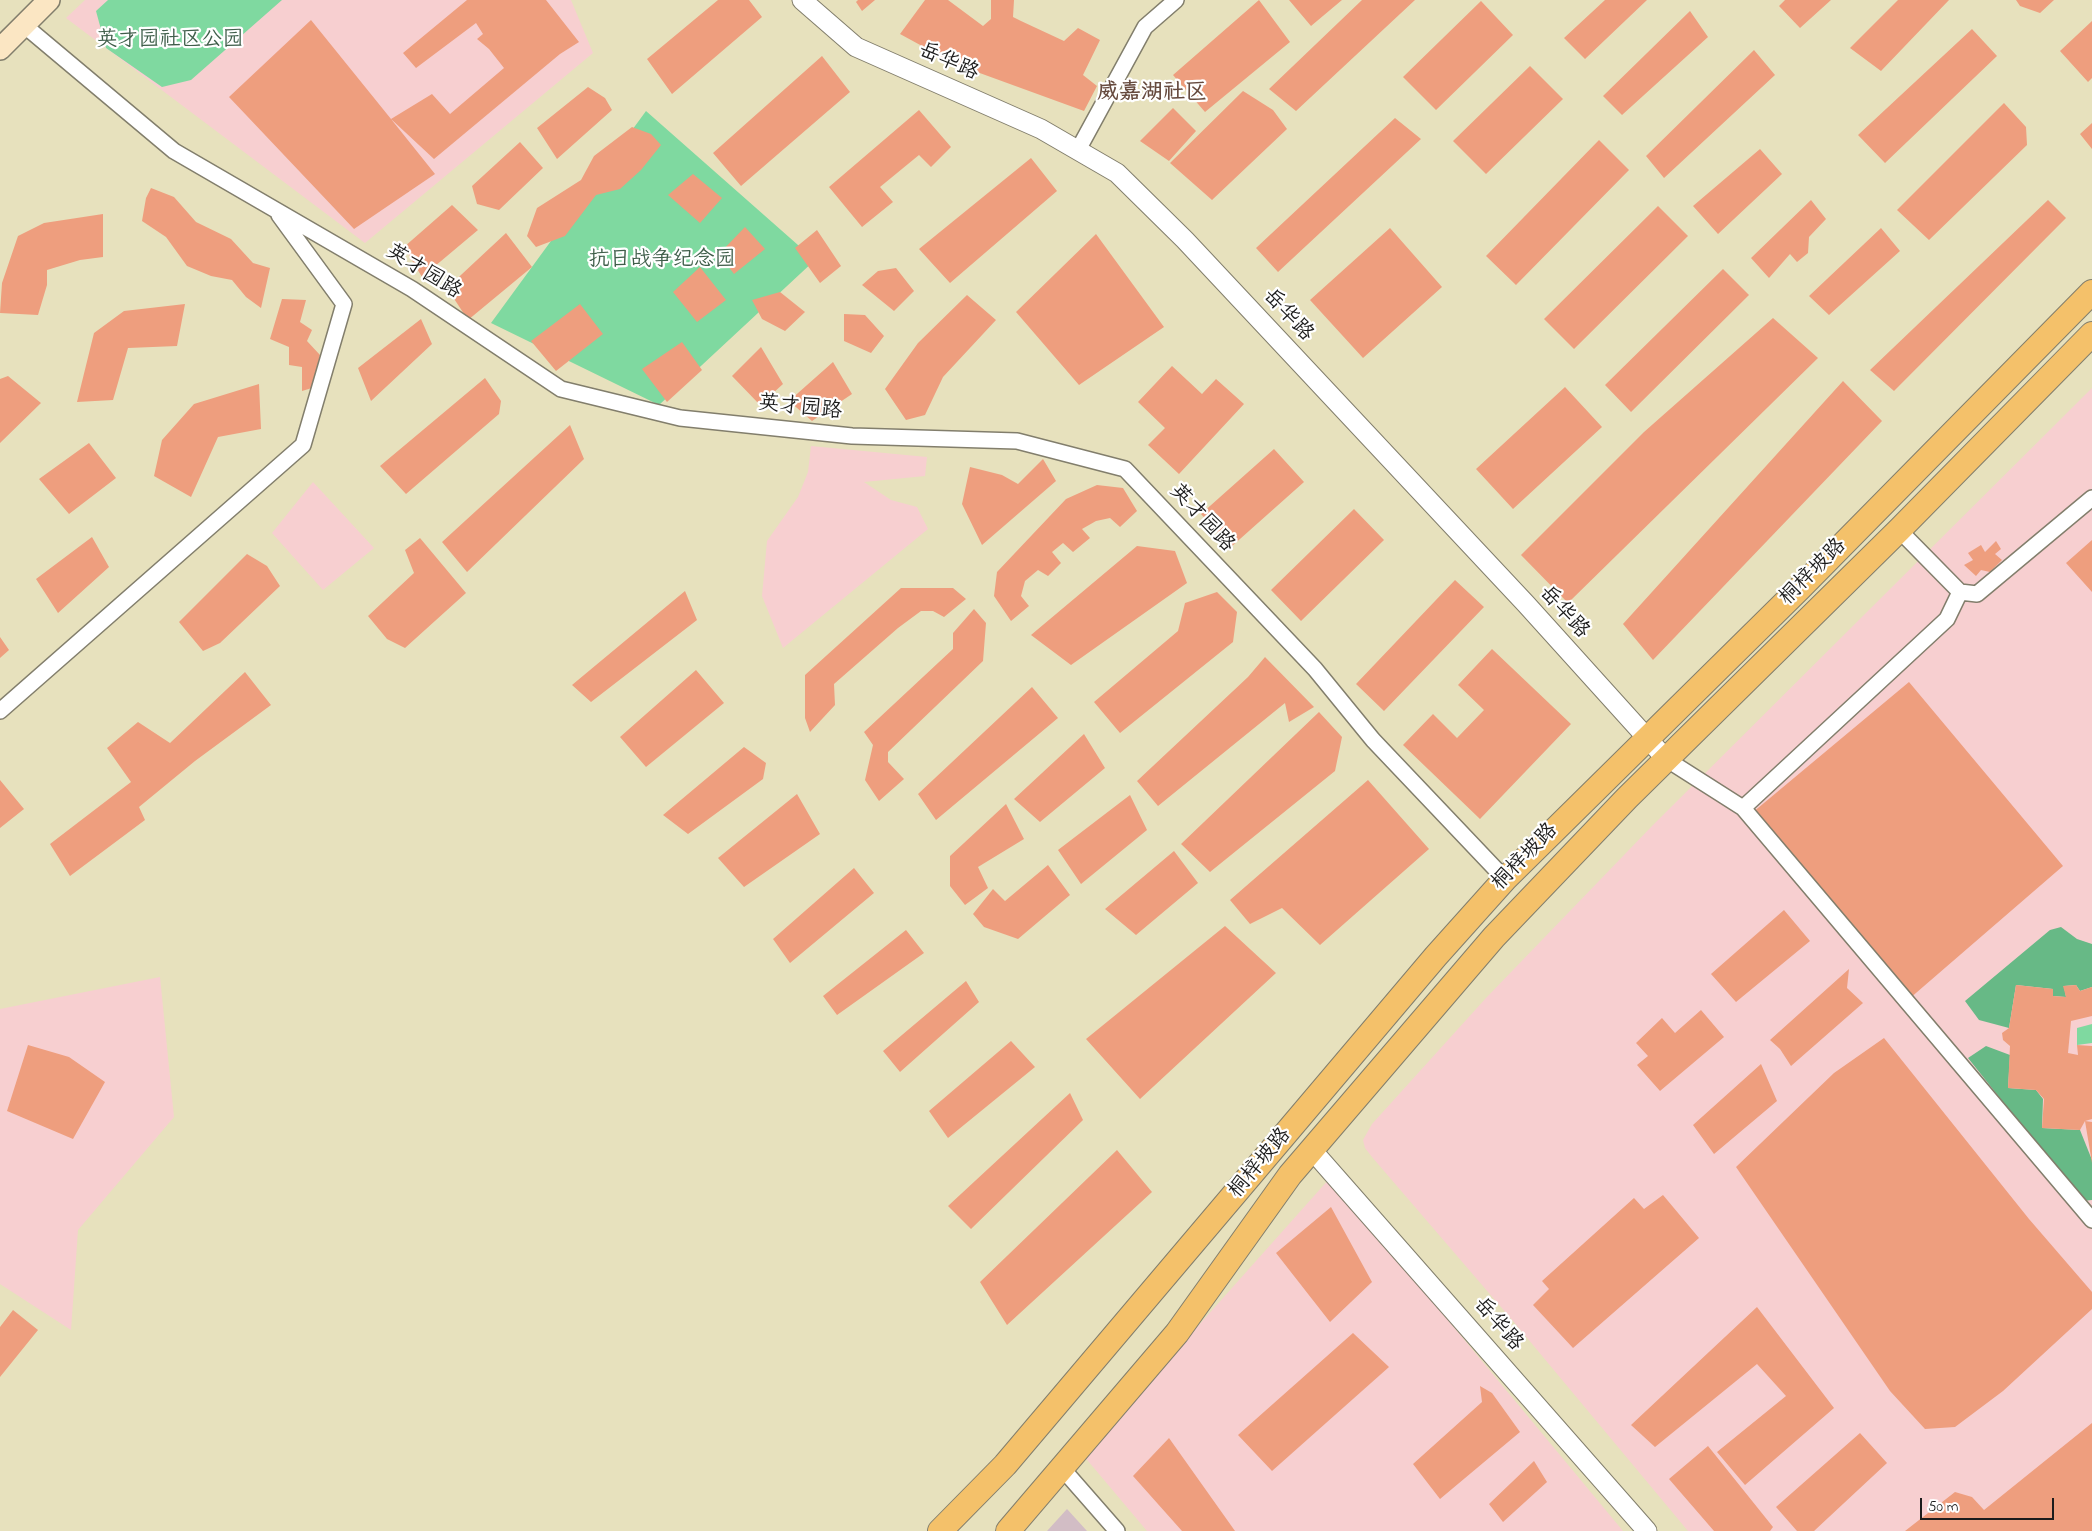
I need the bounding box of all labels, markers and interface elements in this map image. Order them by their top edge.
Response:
park label: 英才园社区公园 [97,29,243,55]
street label: 岳华路 [914,39,982,87]
district label: 威嘉湖社区 [1097,81,1207,107]
street label: 英才园路 [381,240,465,306]
park label: 抗日战争纪念园 [589,249,735,275]
street label: 岳华路 [1256,284,1318,348]
street label: 英才园路 [757,392,843,426]
street label: 英才园路 [1163,480,1239,558]
street label: 桐梓坡路 [1775,534,1853,612]
street label: 岳华路 [1533,581,1593,645]
street label: 桐梓坡路 [1488,819,1564,897]
street label: 桐梓坡路 [1224,1124,1298,1204]
street label: 岳华路 [1467,1293,1527,1357]
scale bar [1922,1488,2056,1520]
text: 50 m [1928,1496,1958,1518]

